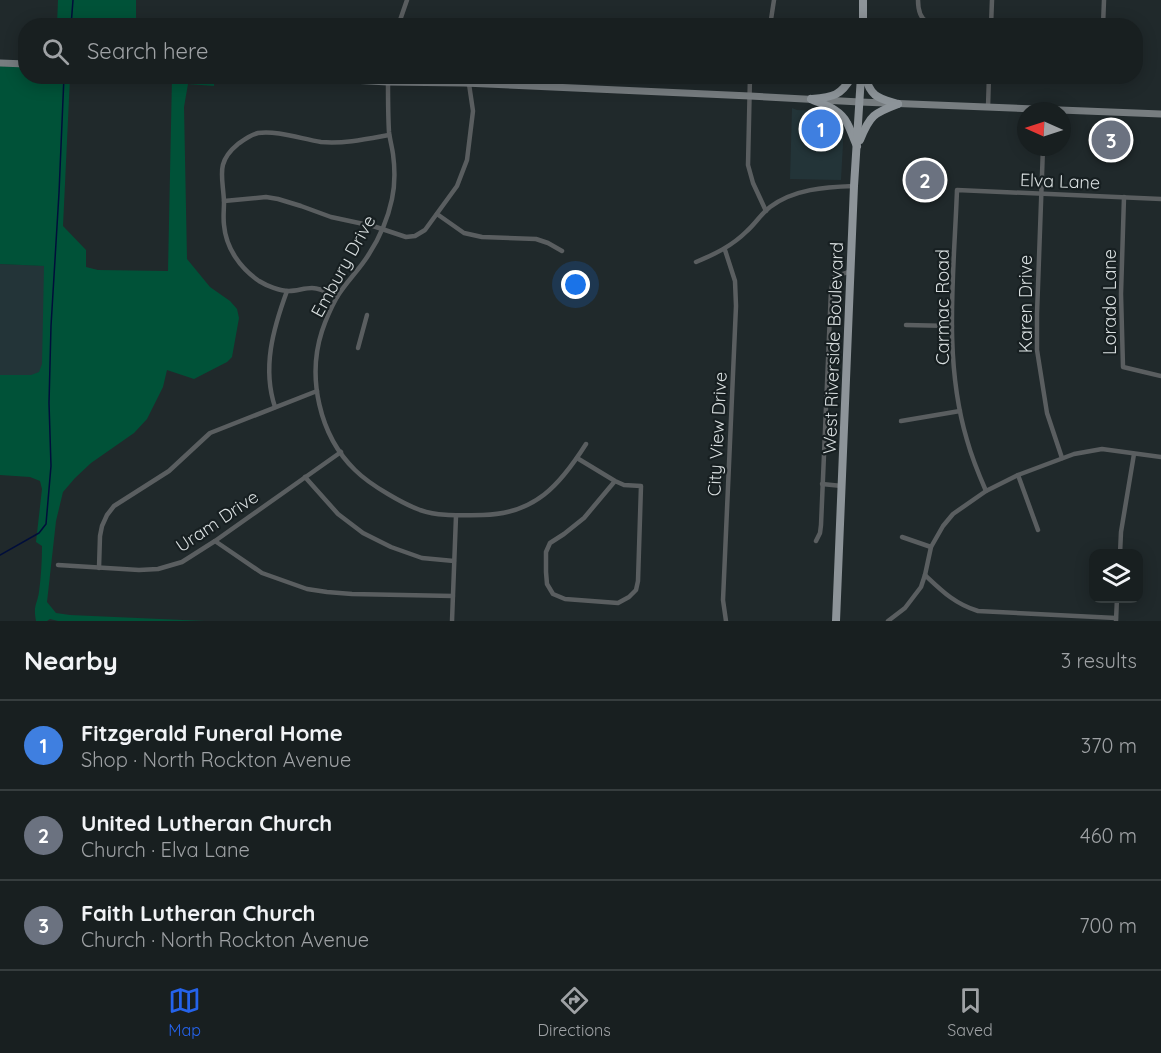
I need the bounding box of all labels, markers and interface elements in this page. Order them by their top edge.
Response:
search box [18,18,1143,84]
icon: search [39,35,72,68]
text: Search here [87,37,208,65]
north arrow [1017,102,1071,156]
pin: 1 [802,106,840,152]
pin: 3 [1092,118,1130,162]
pin: 2 [906,158,944,202]
street label: Elva Lane [1019,168,1101,194]
street label: Embury Drive [306,211,380,321]
street label: West Riverside Boulevard [818,242,848,454]
street label: Carmac Road [931,249,954,365]
street label: Lorado Lane [1098,249,1121,355]
street label: Karen Drive [1014,255,1037,353]
your location [561,270,590,299]
street label: City View Drive [702,371,732,497]
street label: Uram Drive [171,485,263,557]
map controls [1089,549,1143,603]
button: layers [1089,549,1143,603]
text: Nearby [24,644,118,677]
text: 3 results [1061,648,1137,673]
text: Fitzgerald Funeral Home [81,719,343,747]
text: 1 [40,733,47,758]
text: 370 m [1081,733,1137,758]
text: Shop · North Rockton Avenue [81,747,351,772]
text: United Lutheran Church [81,809,332,837]
text: 2 [38,823,49,848]
text: 460 m [1080,823,1137,848]
text: Church · Elva Lane [81,837,250,862]
text: Faith Lutheran Church [81,899,316,927]
text: 3 [38,913,49,938]
text: 700 m [1079,913,1137,938]
text: Church · North Rockton Avenue [81,927,369,952]
tab: Map [168,984,201,1040]
tab: Directions [538,984,611,1040]
tab: Saved [947,984,993,1040]

